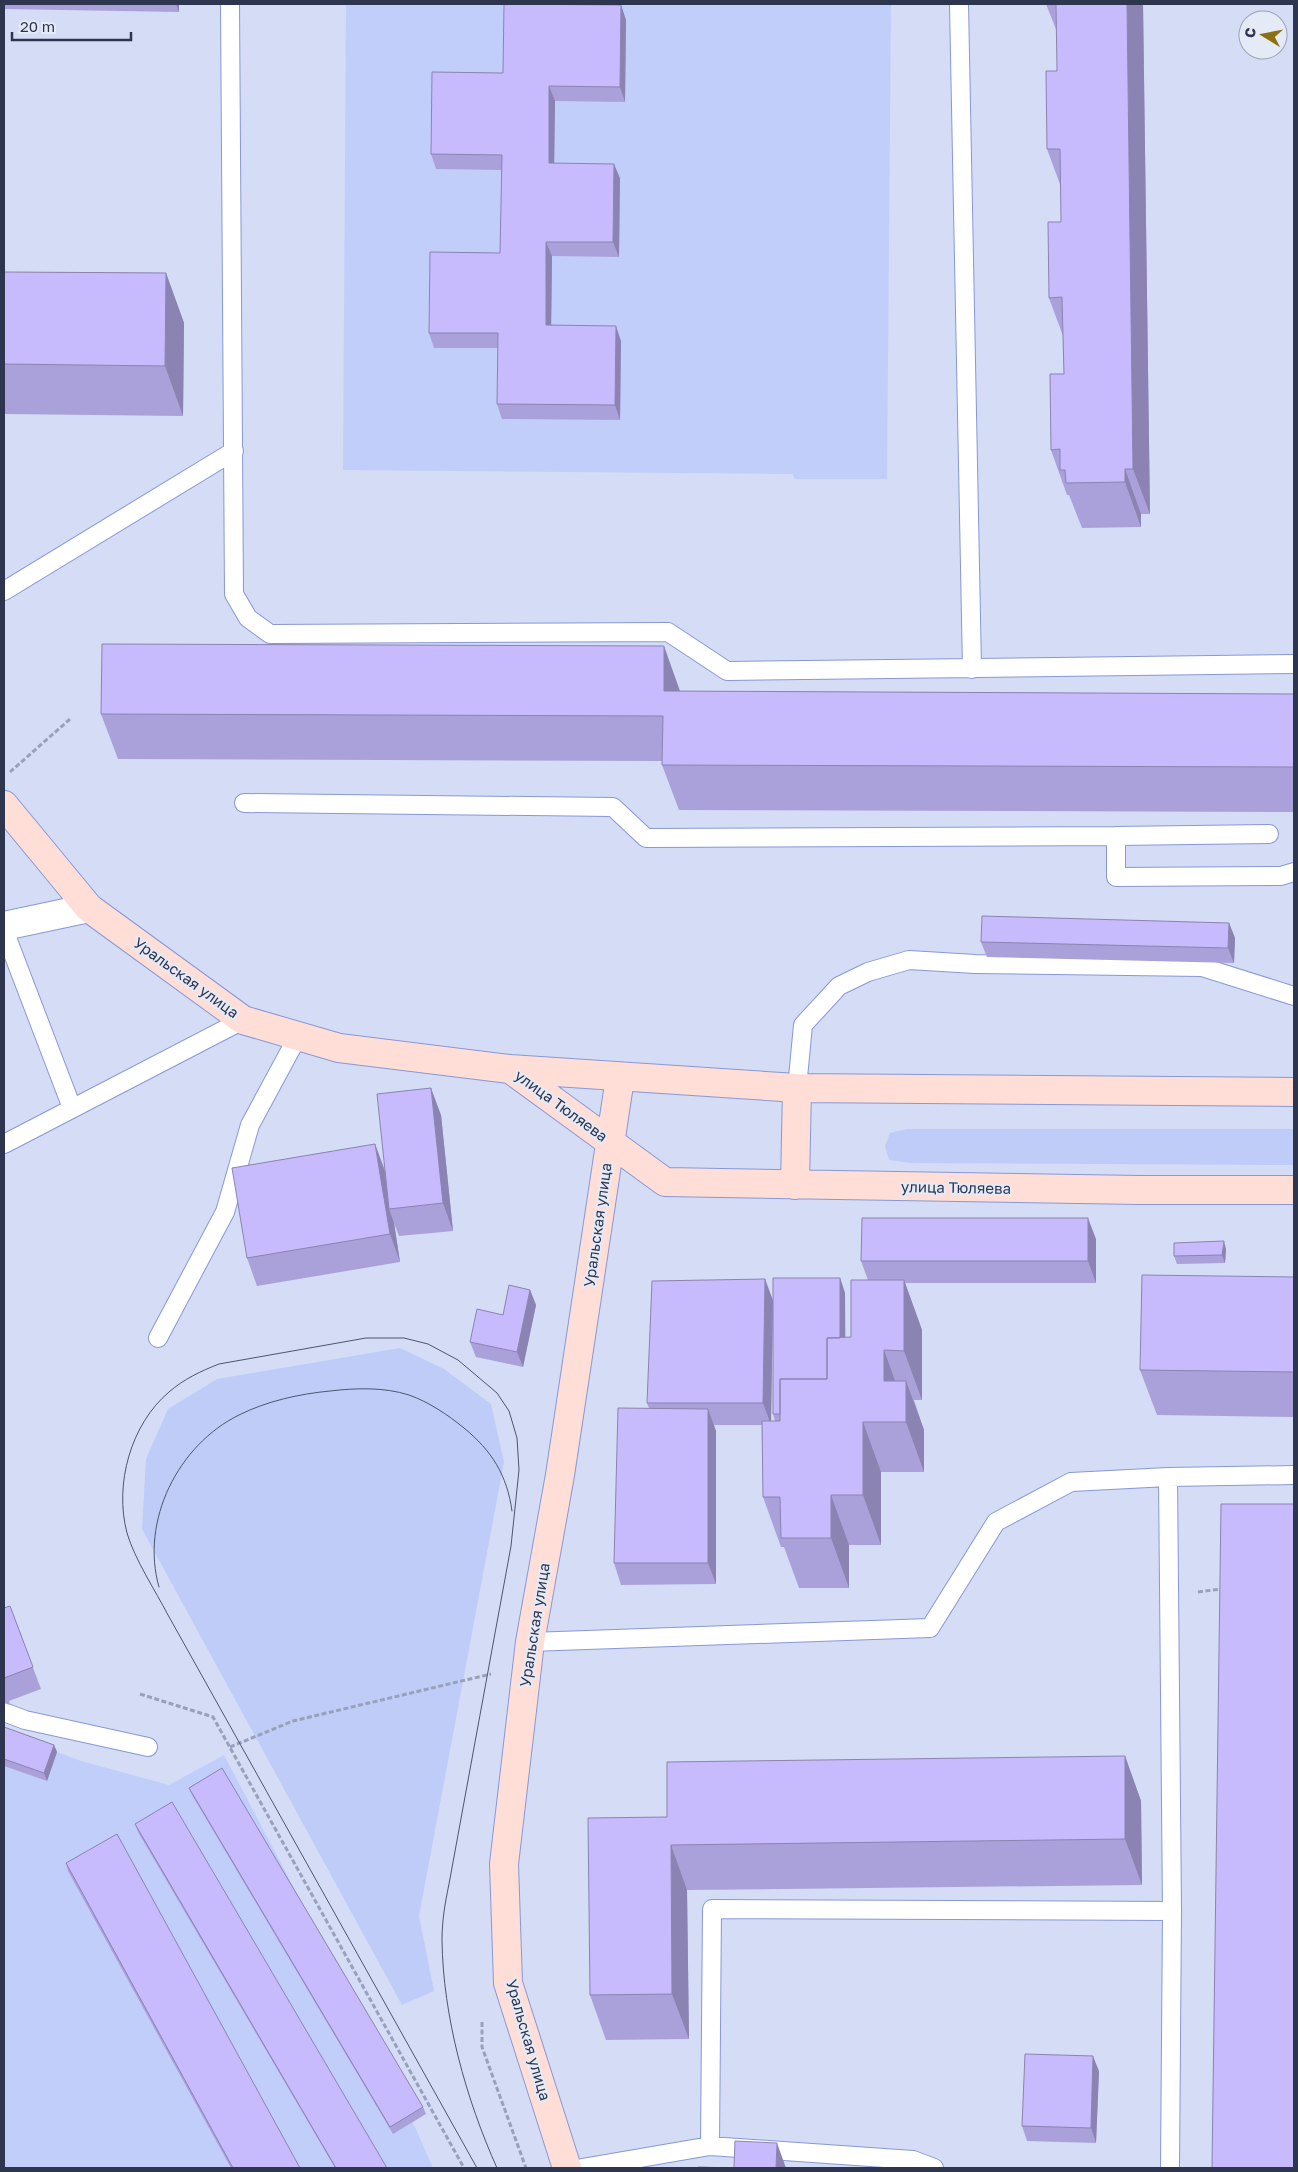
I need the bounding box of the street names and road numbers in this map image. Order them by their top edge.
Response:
street label: Уральская улица [131,933,243,1021]
street label: улица Тюляева [512,1066,611,1145]
street label: Уральская улица [579,1162,615,1288]
street label: улица Тюляева [901,1177,1011,1197]
street label: Уральская улица [515,1562,553,1688]
street label: Уральская улица [503,1977,555,2102]

